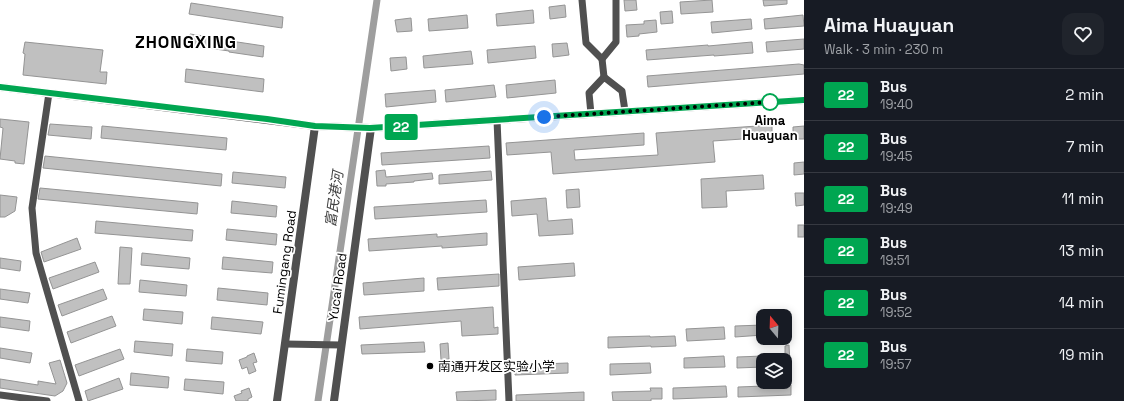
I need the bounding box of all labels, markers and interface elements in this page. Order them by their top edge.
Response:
text: Aima Huayuan [824,13,954,38]
button: heart [1062,13,1104,55]
district label: ZHONGXING [135,31,237,53]
text: Walk · 3 min · 230 m [824,41,943,58]
text: Bus [880,77,907,96]
text: 2 min [1065,85,1104,104]
text: 22 [838,86,854,104]
marker: Aima Huayuan [761,93,779,111]
text: 19:40 [880,96,913,113]
your location [534,107,554,127]
place label: Aima Huayuan [742,112,798,144]
line badge: 22 [383,114,419,140]
text: 22 [393,118,409,136]
text: Bus [880,129,907,148]
text: 7 min [1066,137,1104,156]
text: 22 [838,138,854,156]
text: 19:45 [880,148,913,165]
water label: 富民港河 [321,167,347,228]
text: Bus [880,181,907,200]
text: 11 min [1062,189,1104,208]
text: 22 [838,190,854,208]
text: 19:49 [880,200,913,217]
street label: Fumingang Road [269,209,300,315]
text: Bus [880,233,907,252]
text: 13 min [1059,241,1104,260]
text: 22 [838,242,854,260]
street label: Yucai Road [324,252,351,322]
text: 19:51 [880,252,910,269]
text: Bus [880,285,907,304]
text: 14 min [1059,293,1104,312]
text: 22 [838,294,854,312]
text: 19:52 [880,304,912,321]
north arrow [756,309,792,345]
map controls [756,309,792,389]
text: Bus [880,337,907,356]
text: 19 min [1059,345,1104,364]
text: 22 [838,346,854,364]
button: layers [756,353,792,389]
text: 19:57 [880,356,912,373]
place label: 南通开发区实验小学 [438,358,555,375]
marker: 南通开发区实验小学 [425,361,435,371]

